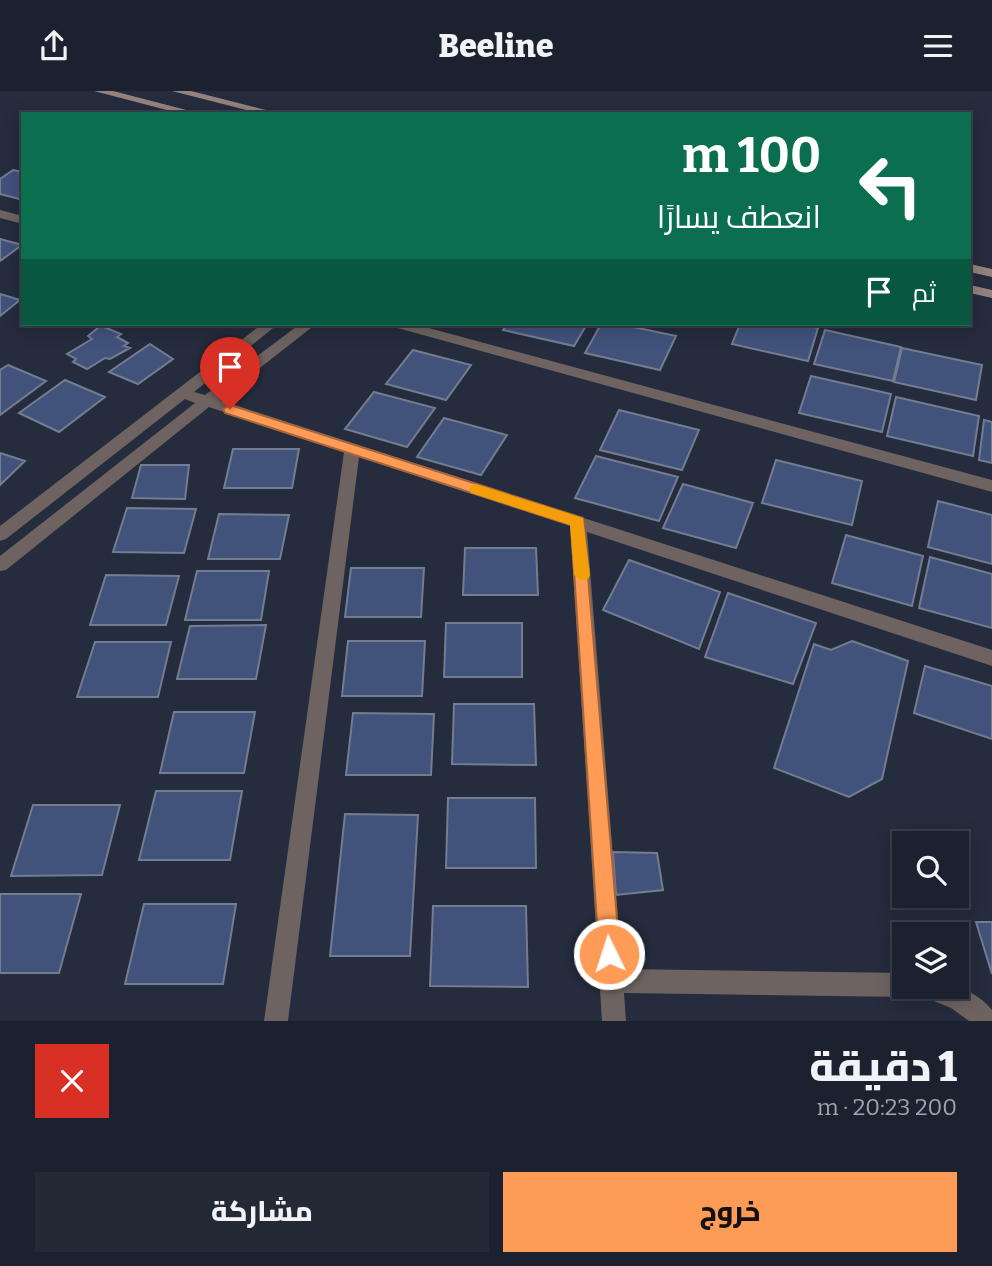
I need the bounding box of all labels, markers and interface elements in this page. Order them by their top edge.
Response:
icon: share [35,27,73,65]
text: Beeline [439,27,553,65]
icon: menu [919,27,957,65]
text: 100 m [682,126,821,185]
icon: left [845,140,936,231]
text: انعطف يسارًا [657,198,821,236]
icon: arrive [860,273,898,311]
text: ثم [912,278,936,309]
pin [200,337,260,409]
icon: arrive [211,348,249,386]
map controls [892,831,969,999]
button: search [892,831,969,908]
position arrow [572,917,646,991]
button: layers [892,922,969,999]
text: 1 دقيقة [809,1042,957,1092]
button: close [35,1044,109,1118]
text: 200 m · 20:23 [817,1093,957,1121]
button: مشاركة [35,1172,489,1252]
button: خروج [503,1172,957,1252]

